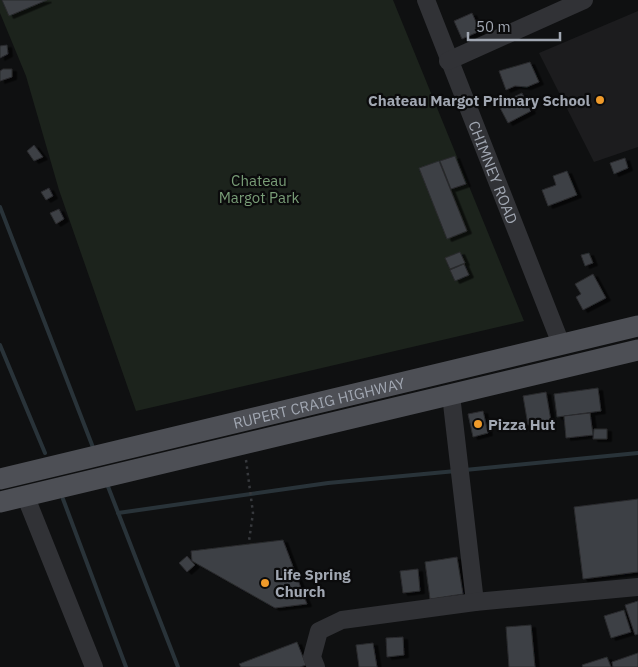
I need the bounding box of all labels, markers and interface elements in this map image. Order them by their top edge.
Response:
scale bar [468,10,560,42]
text: 50 m [476,17,511,36]
place label: Chateau Margot Primary School [368,91,590,110]
marker: Chateau Margot Primary School [594,94,606,106]
street label: CHIMNEY ROAD [465,118,522,227]
park label: Chateau Margot Park [219,171,299,207]
street label: RUPERT CRAIG HIGHWAY [231,373,407,432]
place label: Pizza Hut [488,415,556,434]
marker: Pizza Hut [472,418,484,430]
place label: Life Spring Church [275,565,351,601]
marker: Life Spring Church [259,577,271,589]

